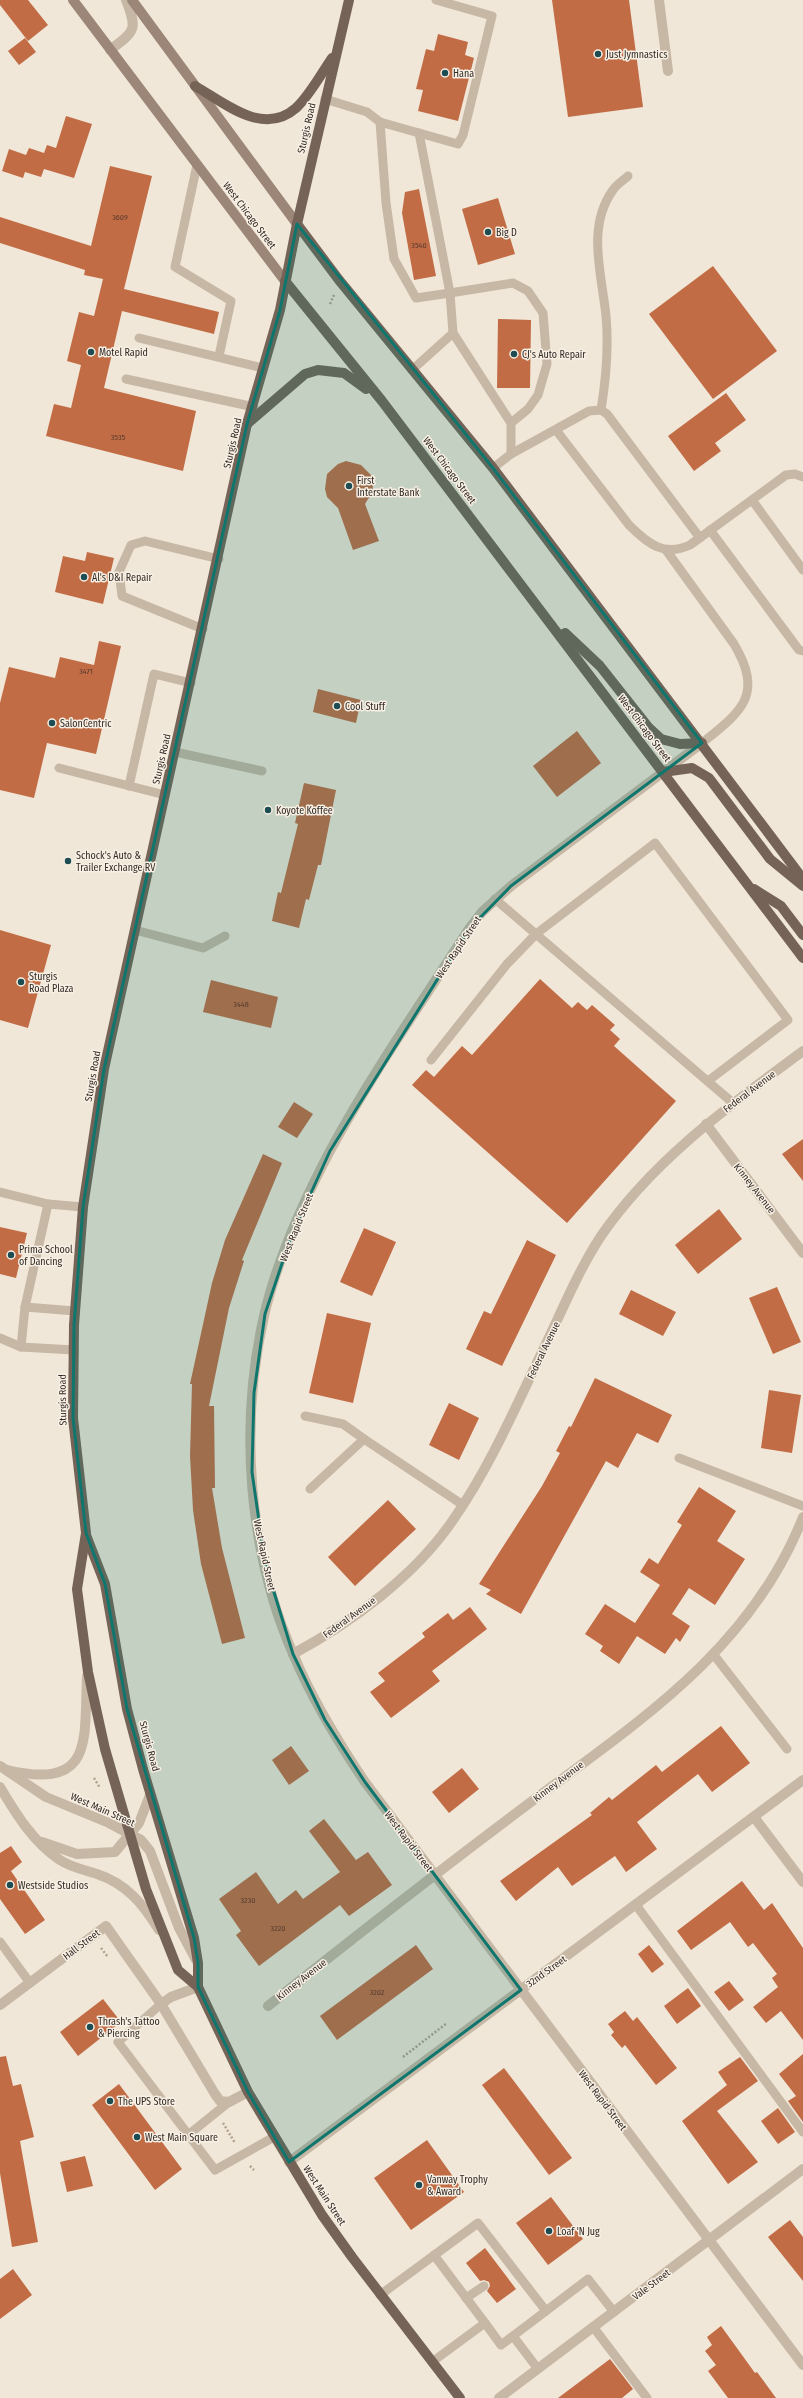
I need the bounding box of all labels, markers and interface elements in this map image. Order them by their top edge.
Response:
marker: Just Jymnastics [593,49,603,59]
place label: Just Jymnastics [606,49,667,61]
marker: Hana [440,68,450,78]
place label: Hana [453,68,474,80]
street label: Sturgis Road [295,102,319,155]
street label: West Chicago Street [220,180,279,252]
house number: 3609 [112,213,128,222]
marker: Big D [483,227,493,237]
place label: Big D [496,227,517,239]
house number: 3540 [411,241,427,250]
marker: Motel Rapid [86,347,96,357]
place label: Motel Rapid [99,347,148,359]
marker: CJ's Auto Repair [509,349,519,359]
place label: CJ's Auto Repair [522,349,586,361]
street label: Sturgis Road [221,417,245,470]
house number: 3535 [111,433,126,442]
street label: West Chicago Street [420,435,479,507]
place label: First Interstate Bank [357,475,420,499]
marker: First Interstate Bank [344,481,354,491]
marker: Al's D&I Repair [79,572,89,582]
place label: Al's D&I Repair [92,572,153,584]
house number: 3471 [79,667,93,676]
street label: West Chicago Street [615,693,674,765]
marker: Cool Stuff [332,701,342,711]
place label: Cool Stuff [345,701,386,713]
marker: SalonCentric [47,718,57,728]
place label: SalonCentric [60,718,112,730]
street label: Sturgis Road [150,733,174,786]
marker: Koyote Koffee [263,805,273,815]
place label: Koyote Koffee [276,805,333,817]
place label: Schock's Auto & Trailer Exchange RV [76,850,156,874]
marker: Schock's Auto & Trailer Exchange RV [63,856,73,866]
street label: West Rapid Street [434,914,485,981]
place label: Sturgis Road Plaza [29,971,74,995]
marker: Sturgis Road Plaza [16,977,26,987]
house number: 3448 [233,1000,249,1009]
street label: Sturgis Road [83,1050,103,1103]
street label: Federal Avenue [721,1068,778,1115]
street label: Kinney Avenue [731,1161,777,1216]
street label: West Rapid Street [278,1191,316,1263]
place label: Prima School of Dancing [19,1244,73,1268]
marker: Prima School of Dancing [6,1250,16,1260]
street label: Federal Avenue [525,1320,563,1381]
street label: Sturgis Road [57,1374,69,1426]
street label: West Rapid Street [251,1518,278,1593]
street label: Federal Avenue [321,1595,378,1641]
street label: Sturgis Road [137,1720,161,1773]
street label: Kinney Avenue [531,1759,586,1805]
street label: West Main Street [69,1790,137,1830]
street label: West Rapid Street [382,1809,435,1875]
marker: Westside Studios [5,1880,15,1890]
place label: Westside Studios [18,1880,88,1892]
house number: 3230 [241,1896,255,1905]
house number: 3220 [271,1924,285,1933]
street label: Hall Street [61,1927,103,1963]
street label: 32nd Street [524,1953,569,1990]
street label: Kinney Avenue [274,1957,329,2003]
house number: 3202 [370,1988,385,1997]
place label: Thrash's Tattoo & Piercing [98,2016,160,2040]
marker: Thrash's Tattoo & Piercing [85,2022,95,2032]
street label: West Rapid Street [576,2068,629,2134]
marker: The UPS Store [105,2096,115,2106]
place label: The UPS Store [118,2096,175,2108]
marker: West Main Square [132,2132,142,2142]
place label: West Main Square [145,2132,218,2144]
street label: West Main Street [300,2163,348,2228]
place label: Vanway Trophy & Award [427,2174,488,2198]
marker: Vanway Trophy & Award [414,2180,424,2190]
marker: Loaf 'N Jug [544,2226,554,2236]
place label: Loaf 'N Jug [557,2226,600,2238]
street label: Vale Street [630,2266,673,2303]

